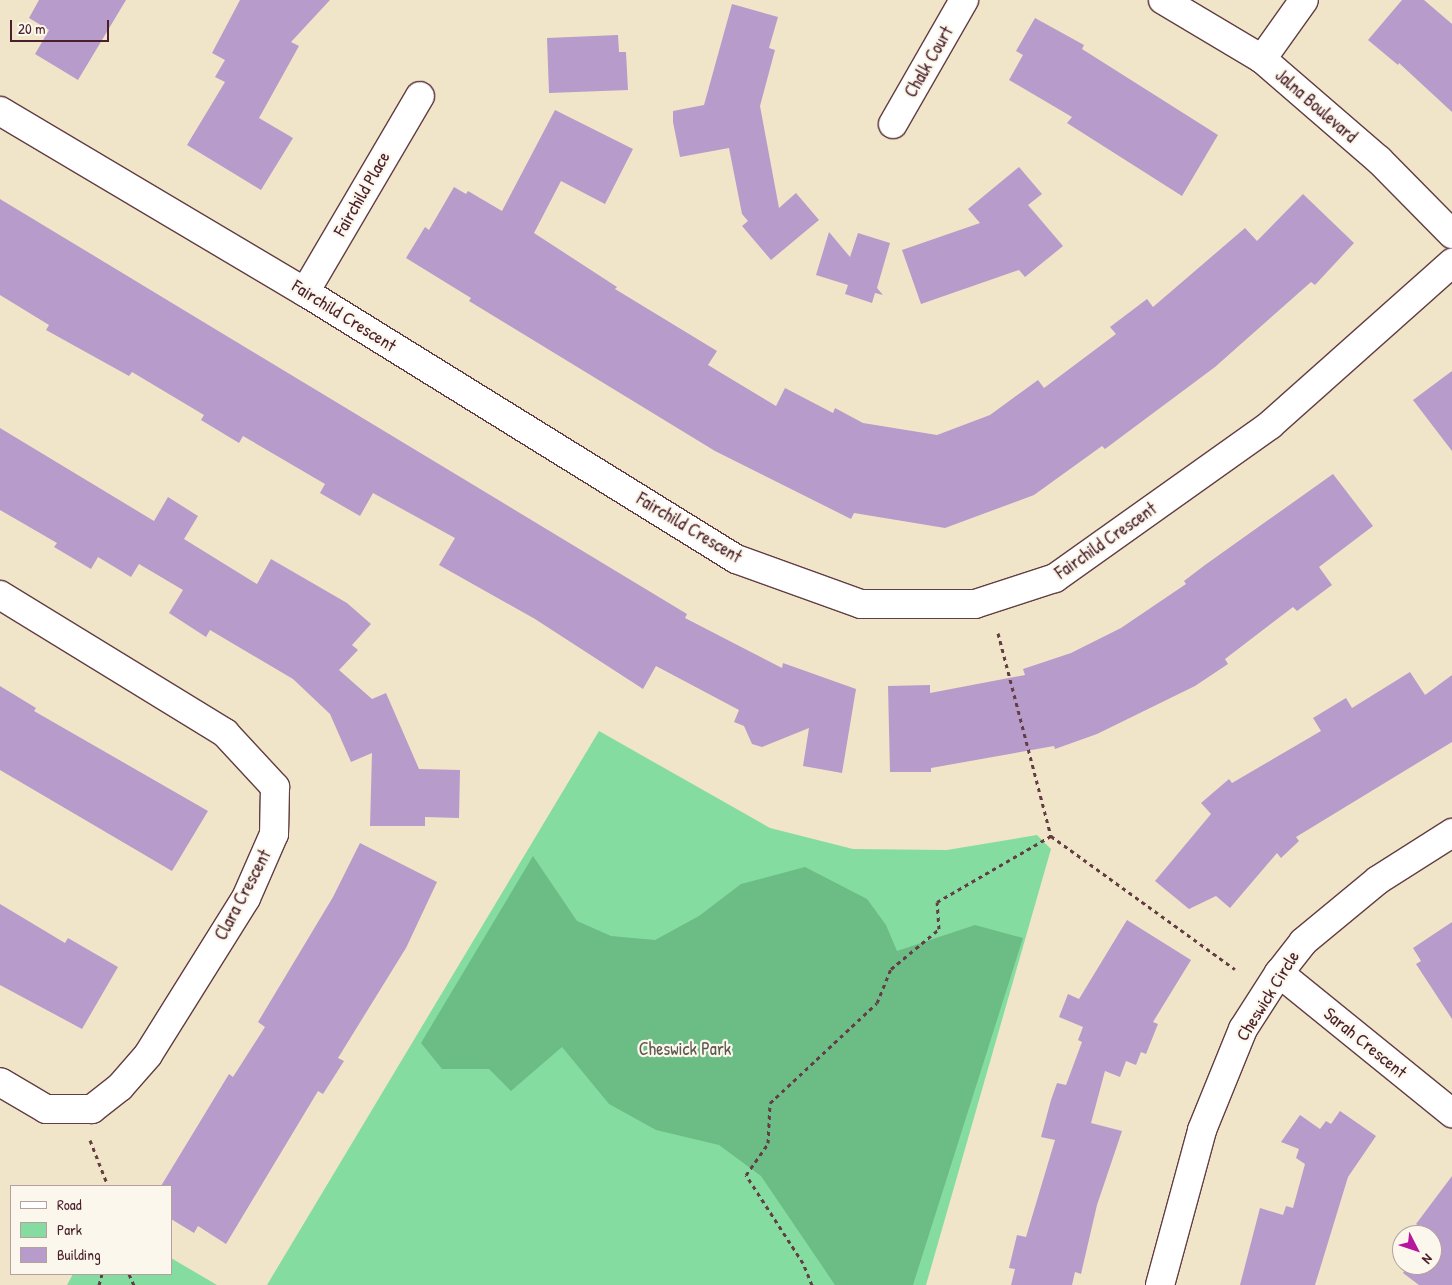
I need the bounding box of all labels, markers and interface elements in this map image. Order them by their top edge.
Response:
scale bar [12,10,111,42]
text: 20 m [18,18,45,39]
street label: Chalk Court [900,23,958,101]
street label: Jalna Boulevard [1271,65,1361,147]
street label: Fairchild Place [329,148,395,240]
street label: Fairchild Crescent [288,275,400,357]
street label: Fairchild Crescent [633,488,745,568]
street label: Fairchild Crescent [1051,498,1161,584]
street label: Clara Crescent [210,846,276,944]
street label: Cheswick Circle [1232,947,1304,1045]
street label: Sarah Crescent [1319,1003,1411,1083]
park label: Cheswick Park [639,1038,731,1060]
legend [10,1185,172,1275]
text: Road [57,1194,82,1215]
text: Park [57,1219,82,1240]
north arrow [1392,1225,1442,1275]
text: Building [57,1244,101,1265]
text: N [1418,1250,1438,1269]

